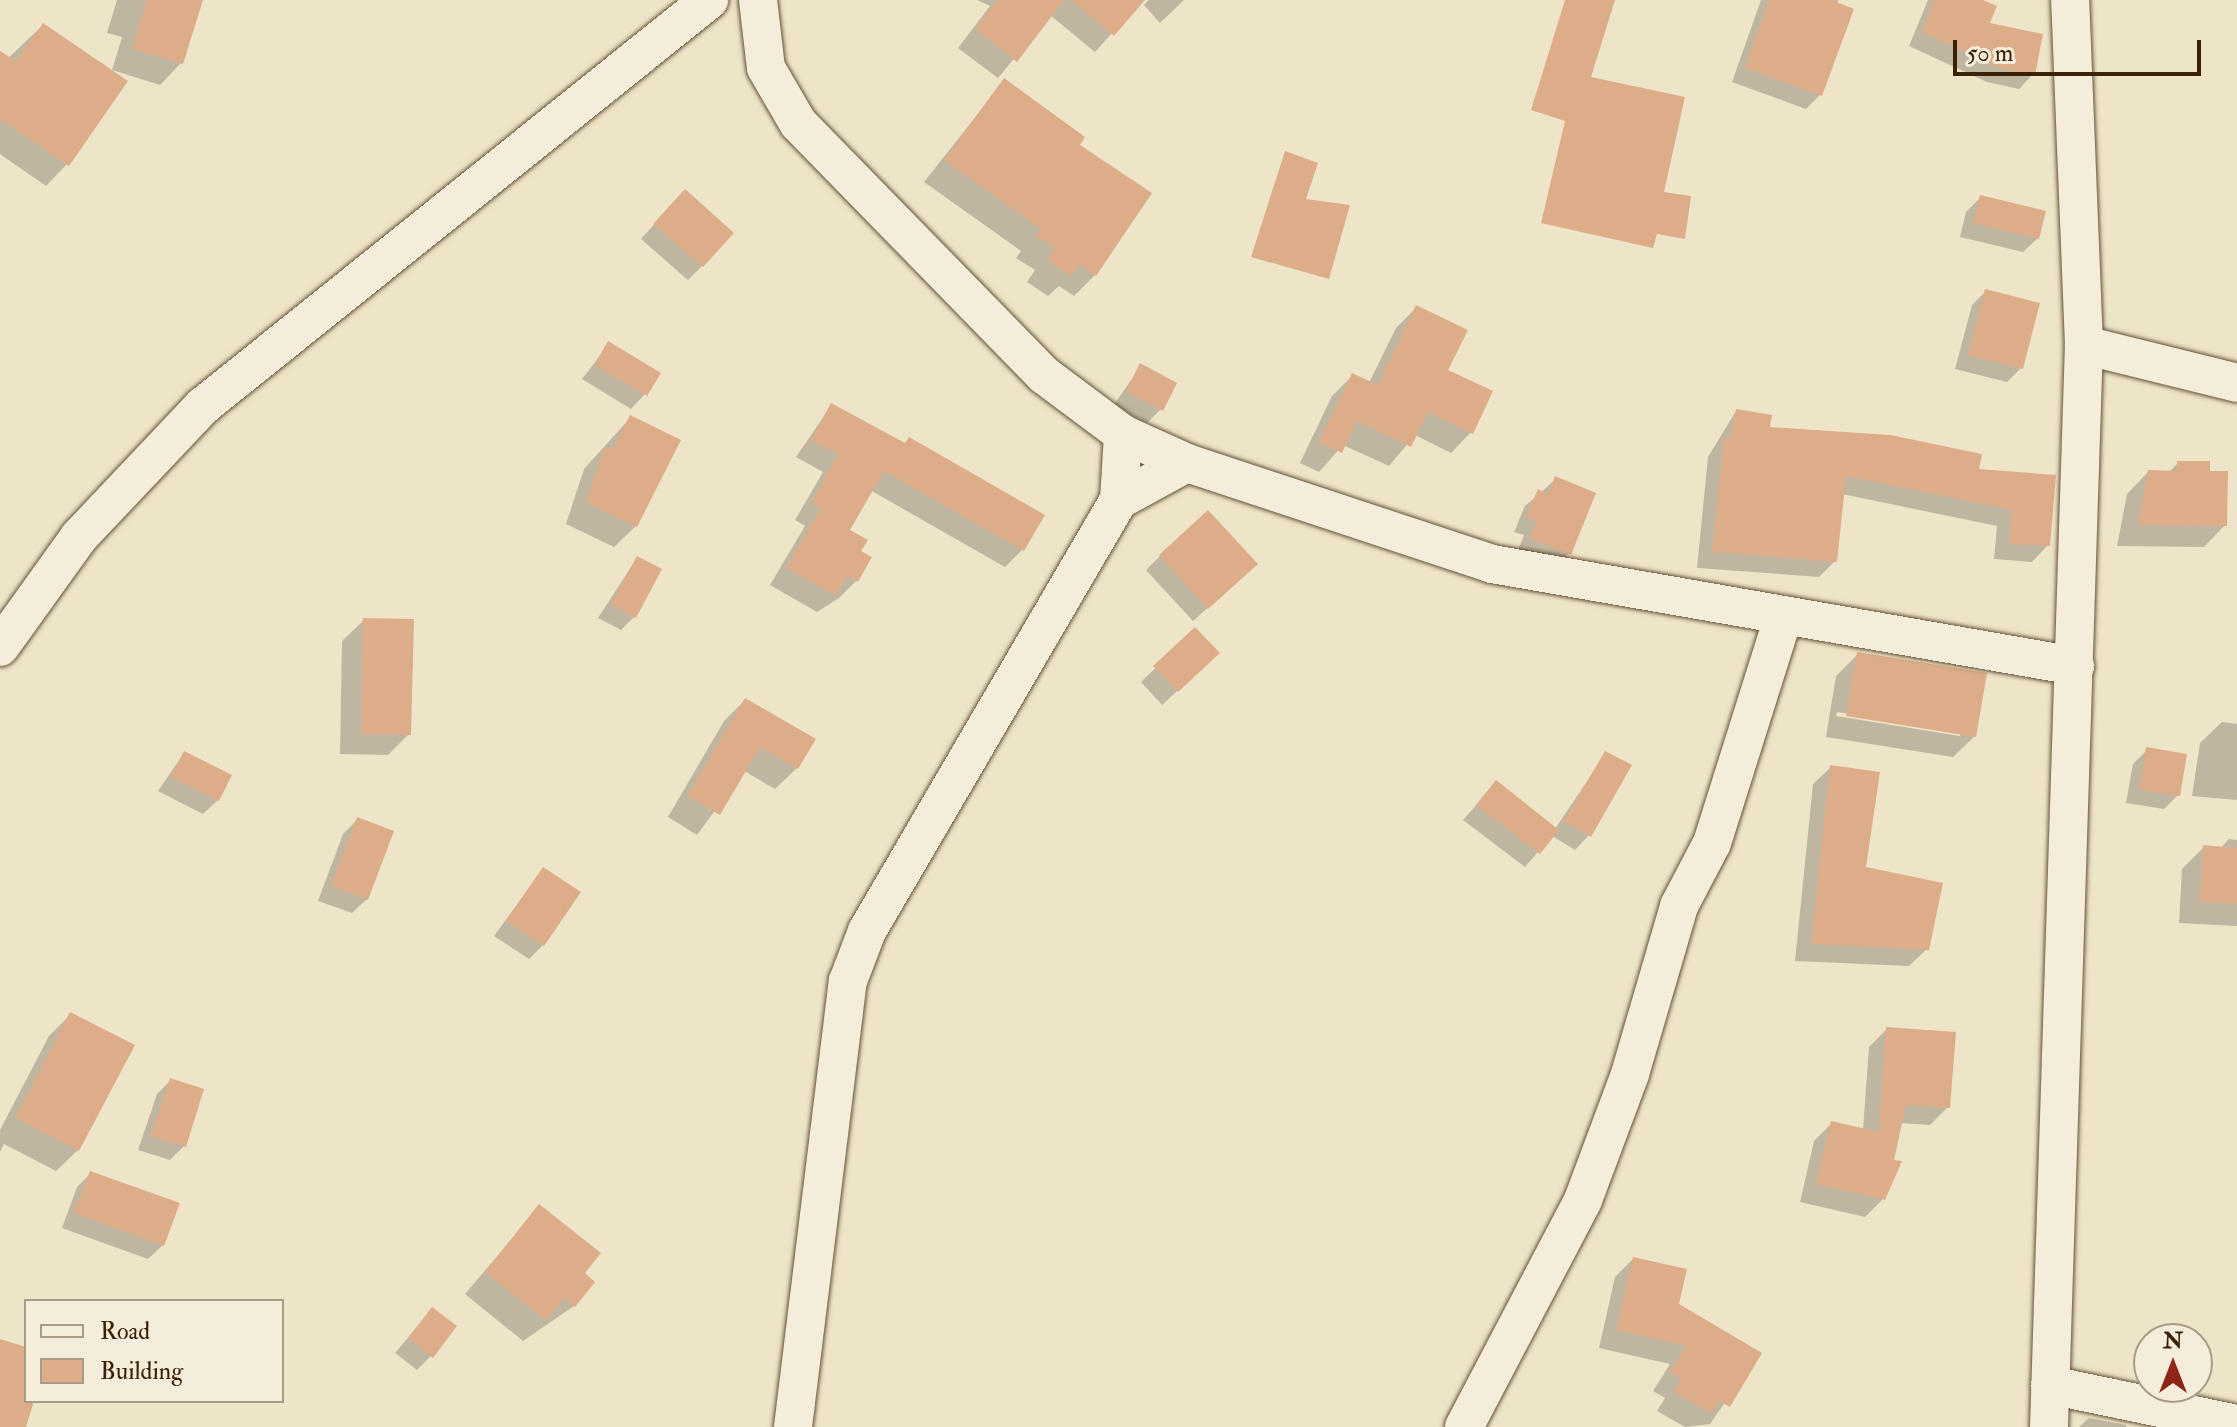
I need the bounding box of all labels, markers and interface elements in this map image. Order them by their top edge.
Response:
scale bar [1957,24,2205,74]
text: 50 m [1967,38,2013,69]
legend [24,1299,284,1403]
text: Road [100,1316,150,1347]
north arrow [2133,1323,2213,1403]
text: N [2163,1327,2183,1355]
text: Building [100,1356,183,1387]

